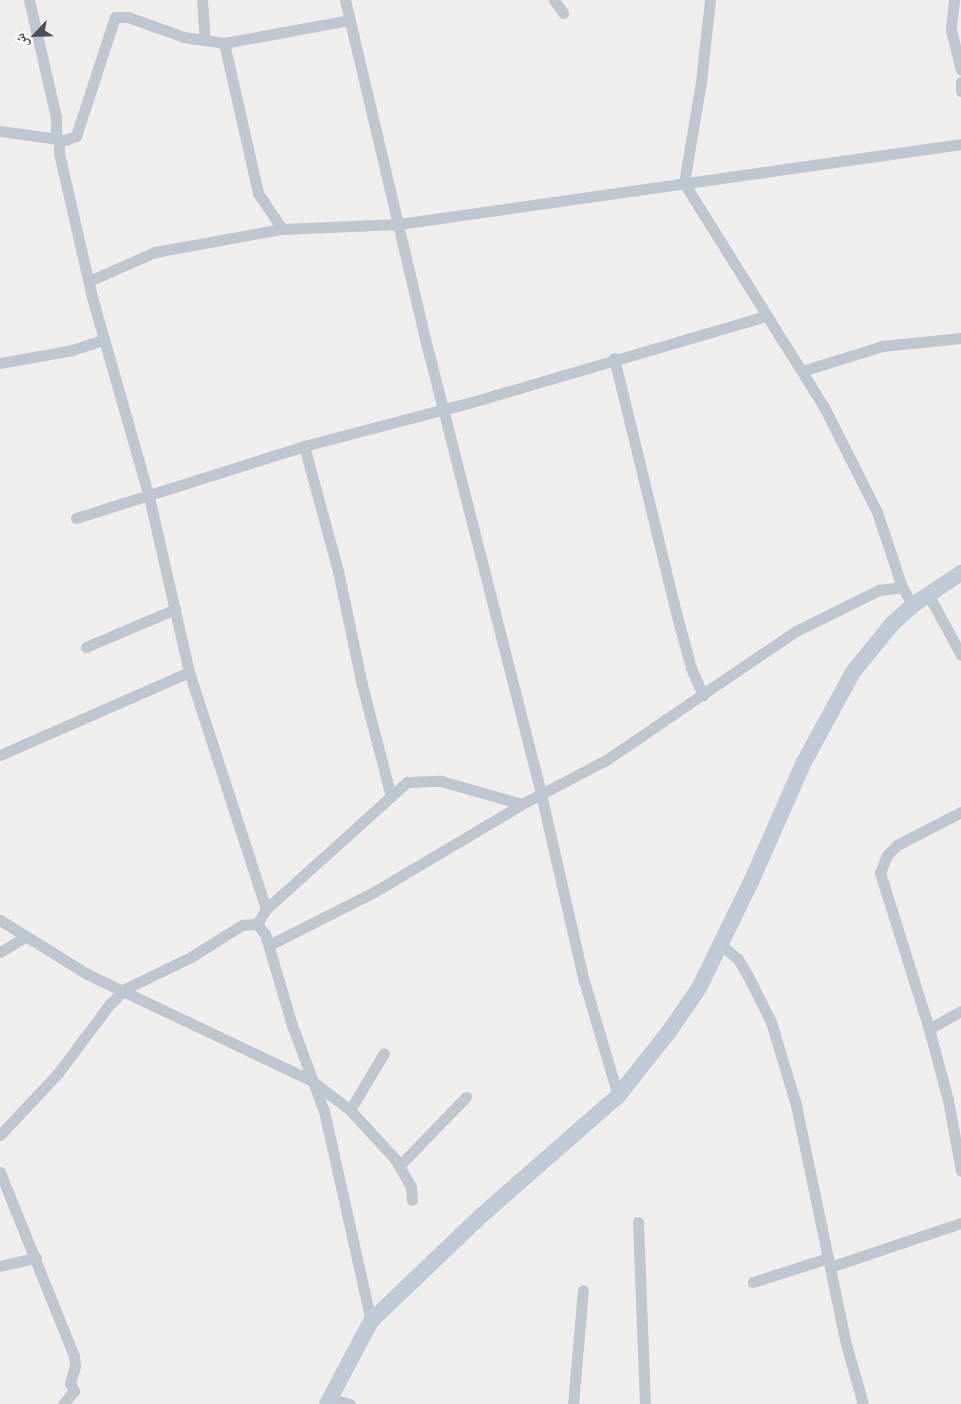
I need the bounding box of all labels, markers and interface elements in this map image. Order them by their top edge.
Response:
north arrow [10,10,60,60]
text: ش [11,31,32,51]

